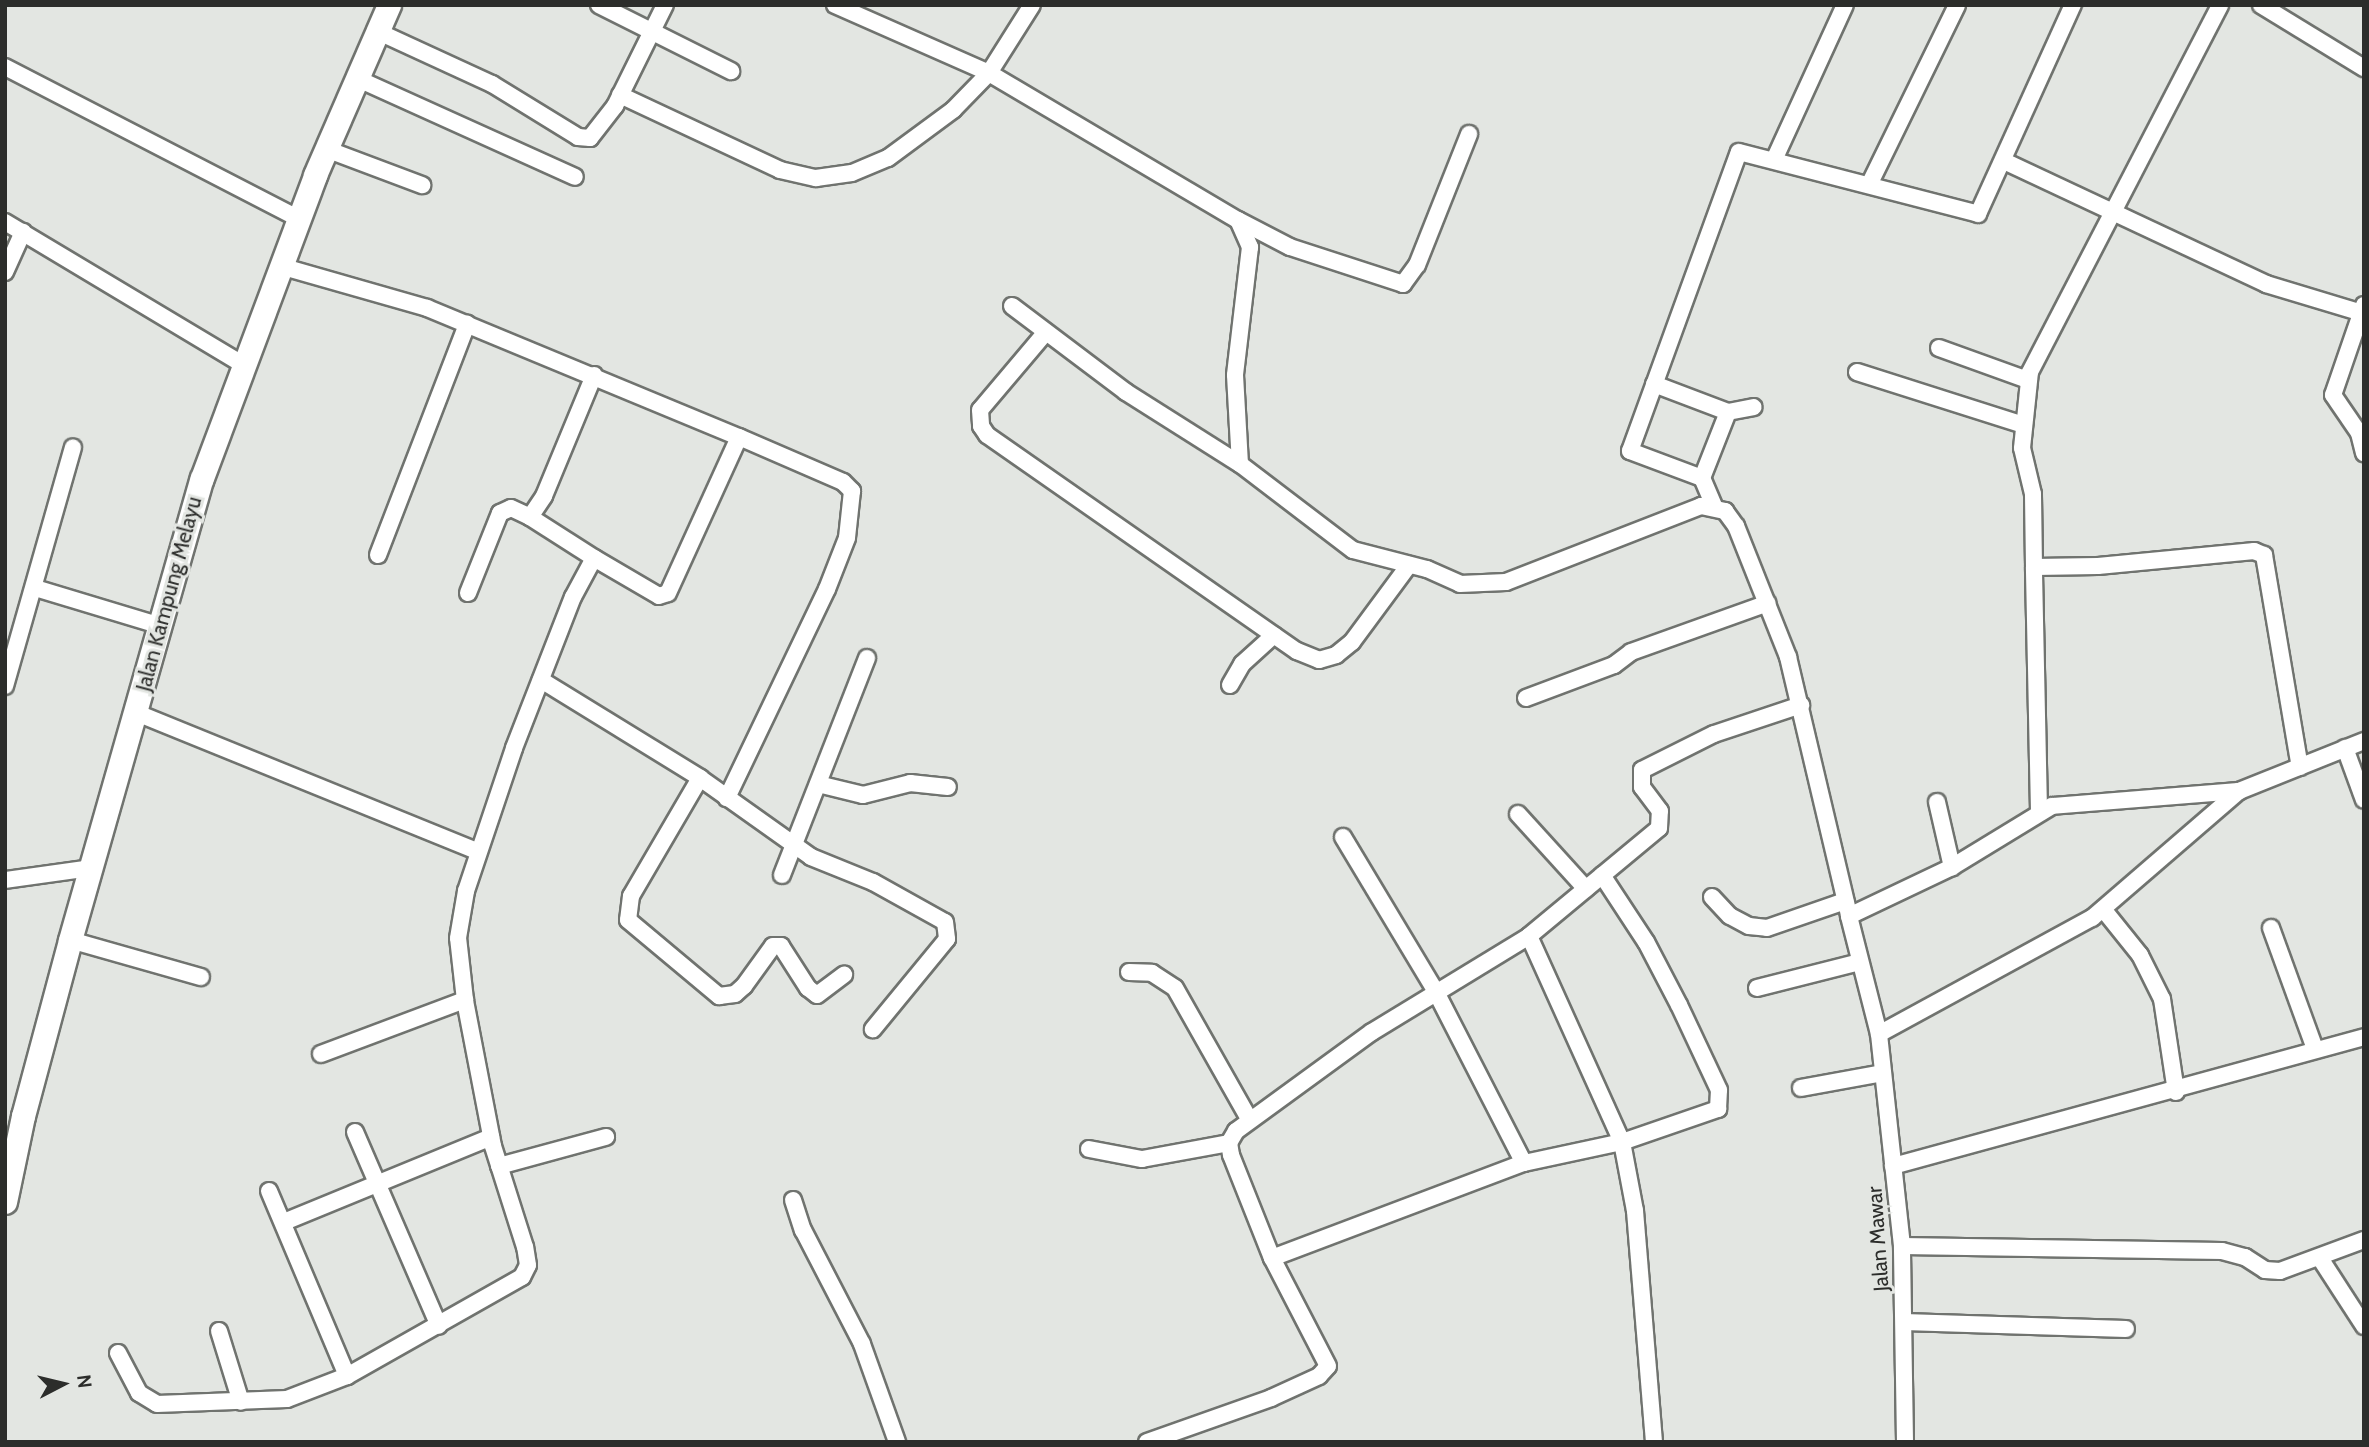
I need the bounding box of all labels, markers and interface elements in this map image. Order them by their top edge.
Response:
street label: Jalan Kampung Melayu [131,494,207,694]
street label: Jalan Mawar [1862,1186,1894,1292]
north arrow [28,1349,98,1419]
text: N [72,1373,97,1389]

